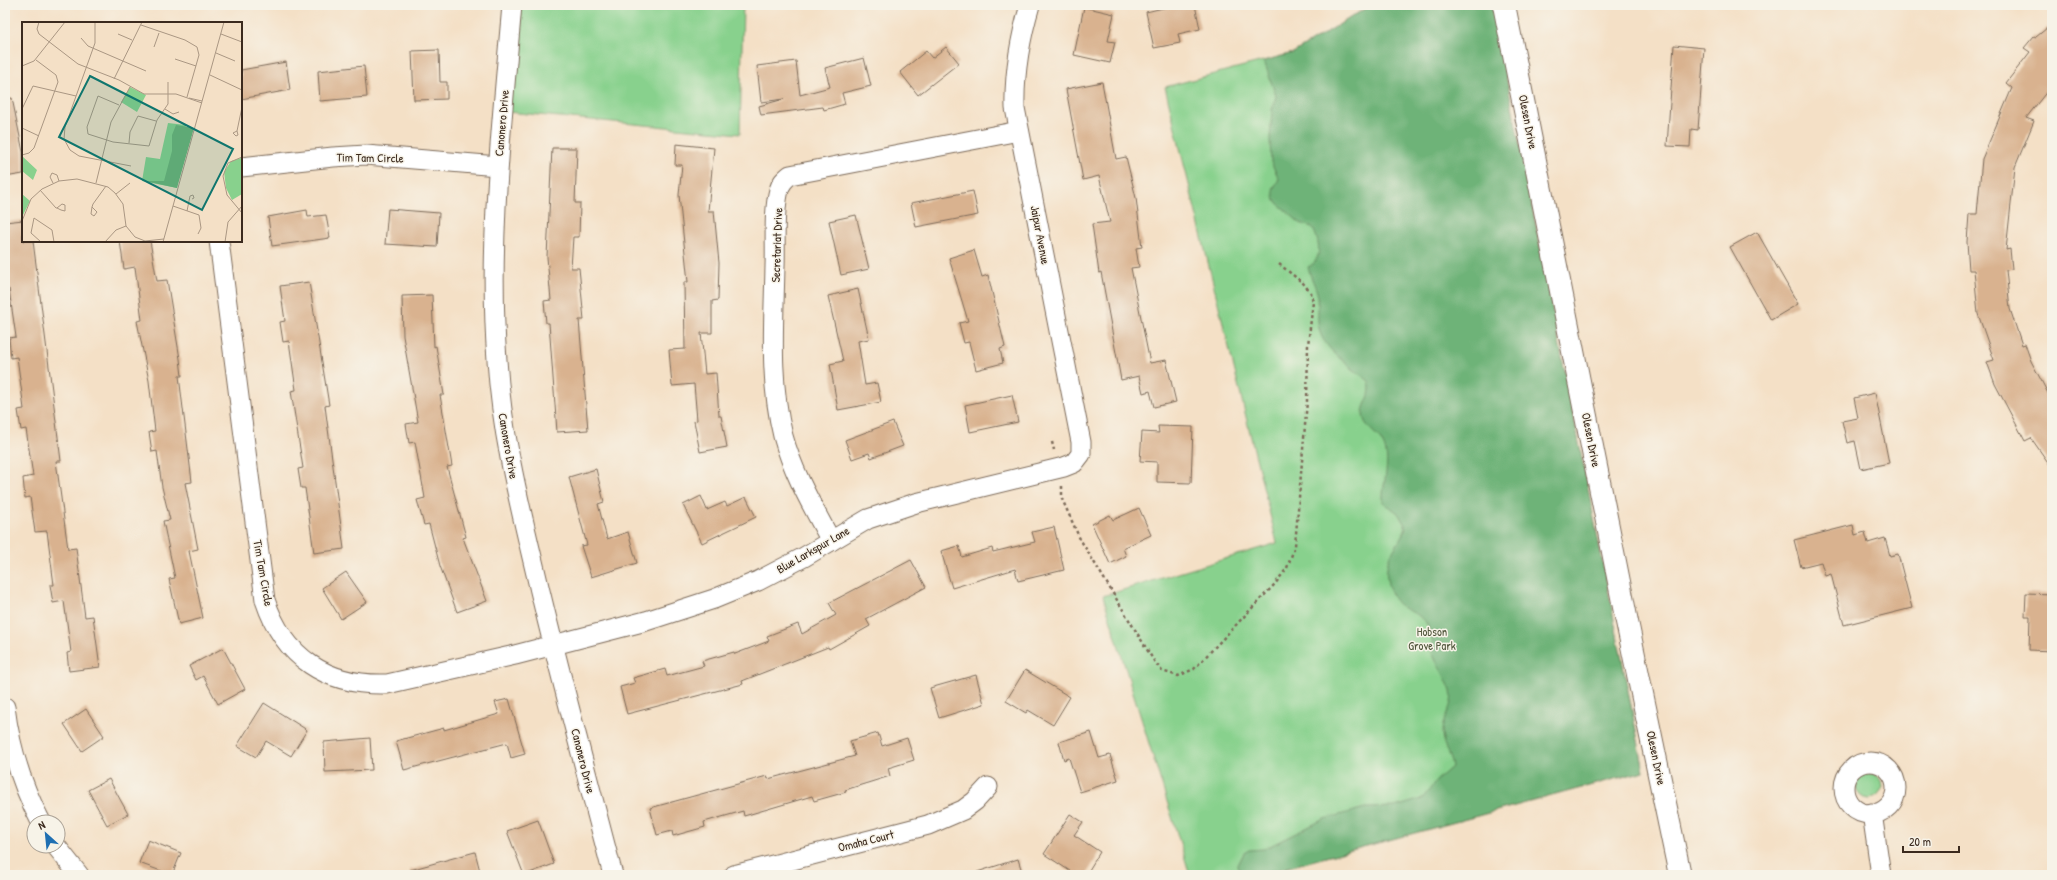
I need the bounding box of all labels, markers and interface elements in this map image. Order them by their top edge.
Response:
inset map [22,22,242,242]
street label: Canonero Drive [490,89,513,157]
street label: Olesen Drive [1515,93,1542,151]
street label: Tim Tam Circle [336,148,404,167]
street label: Jaipur Avenue [1026,204,1055,266]
street label: Secretariat Drive [767,207,786,283]
street label: Olesen Drive [1578,411,1605,469]
street label: Canonero Drive [494,412,523,480]
street label: Blue Larkspur Lane [773,522,853,577]
street label: Tim Tam Circle [249,538,278,608]
park label: Hobson Grove Park [1408,623,1456,654]
street label: Canonero Drive [567,727,600,795]
street label: Olesen Drive [1642,729,1671,787]
north arrow [26,814,66,854]
text: N [36,817,47,833]
street label: Omaha Court [836,825,896,856]
scale bar [1903,828,1959,854]
text: 20 m [1909,833,1931,850]

